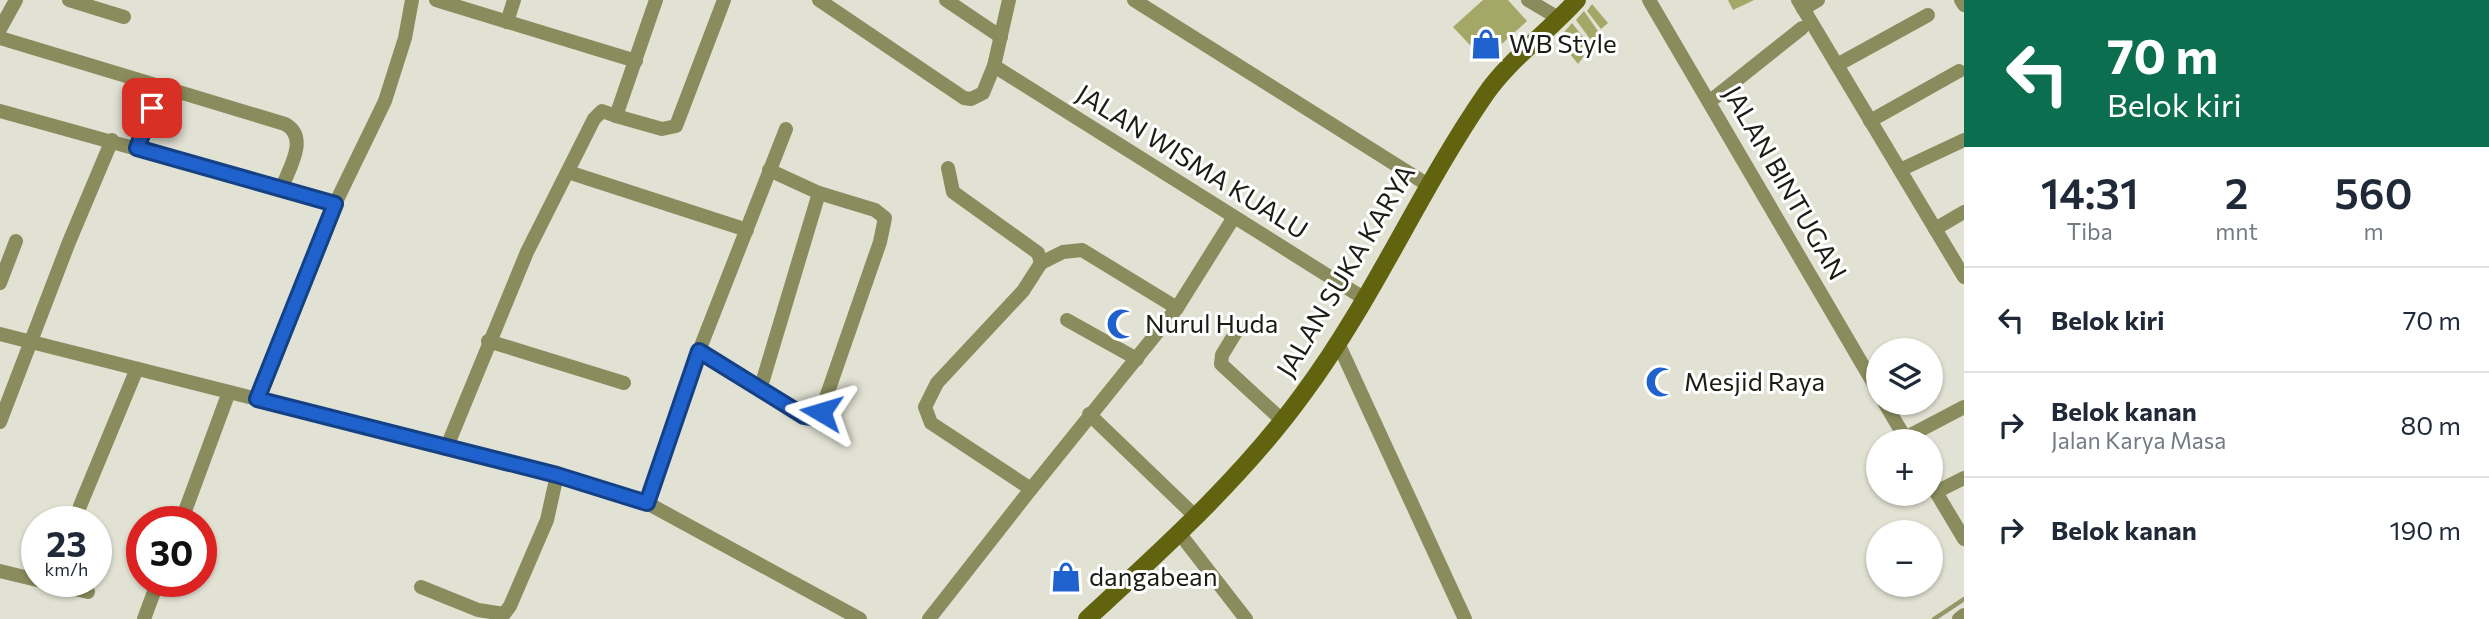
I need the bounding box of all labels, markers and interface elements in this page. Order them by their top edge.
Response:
text: 70 m [2107,24,2218,84]
shop icon: WB Style [1469,27,1503,61]
place label: WB Style [1509,27,1617,58]
icon: left [1992,28,2083,119]
street label: JALAN WISMA KUALU [1071,77,1314,245]
pin [122,78,182,138]
street label: JALAN BINTUGAN [1718,80,1854,285]
text: Belok kiri [2107,84,2242,124]
icon: arrive [133,89,171,127]
street label: JALAN SUKA KARYA [1269,158,1420,382]
text: 14:31 [2041,166,2139,218]
text: 2 [2225,166,2248,218]
text: 560 [2335,166,2412,218]
text: Tiba [2066,217,2113,245]
text: mnt [2215,217,2258,245]
text: m [2363,217,2383,245]
icon: left [1992,301,2030,339]
text: Belok kiri [2051,304,2165,335]
text: 70 m [2403,304,2461,335]
mosque icon: Nurul Huda [1105,307,1139,341]
place label: Nurul Huda [1145,307,1278,338]
map controls [1866,338,1943,597]
button: layers [1866,338,1943,415]
mosque icon: Mesjid Raya [1644,365,1678,399]
place label: Mesjid Raya [1684,365,1825,396]
position arrow [784,375,858,449]
text: Belok kanan [2051,395,2197,426]
icon: right [1992,406,2030,444]
text: 80 m [2401,409,2461,440]
text: Jalan Karya Masa [2051,426,2226,454]
button: + [1866,429,1943,506]
speed limit sign: 30 [126,506,217,597]
icon: right [1992,511,2030,549]
text: Belok kanan [2051,514,2197,545]
text: 190 m [2389,514,2461,545]
button: − [1866,520,1943,597]
text: 23 [46,521,87,564]
text: km/h [45,558,88,580]
shop icon: dangabean [1049,560,1083,594]
place label: dangabean [1089,560,1218,591]

